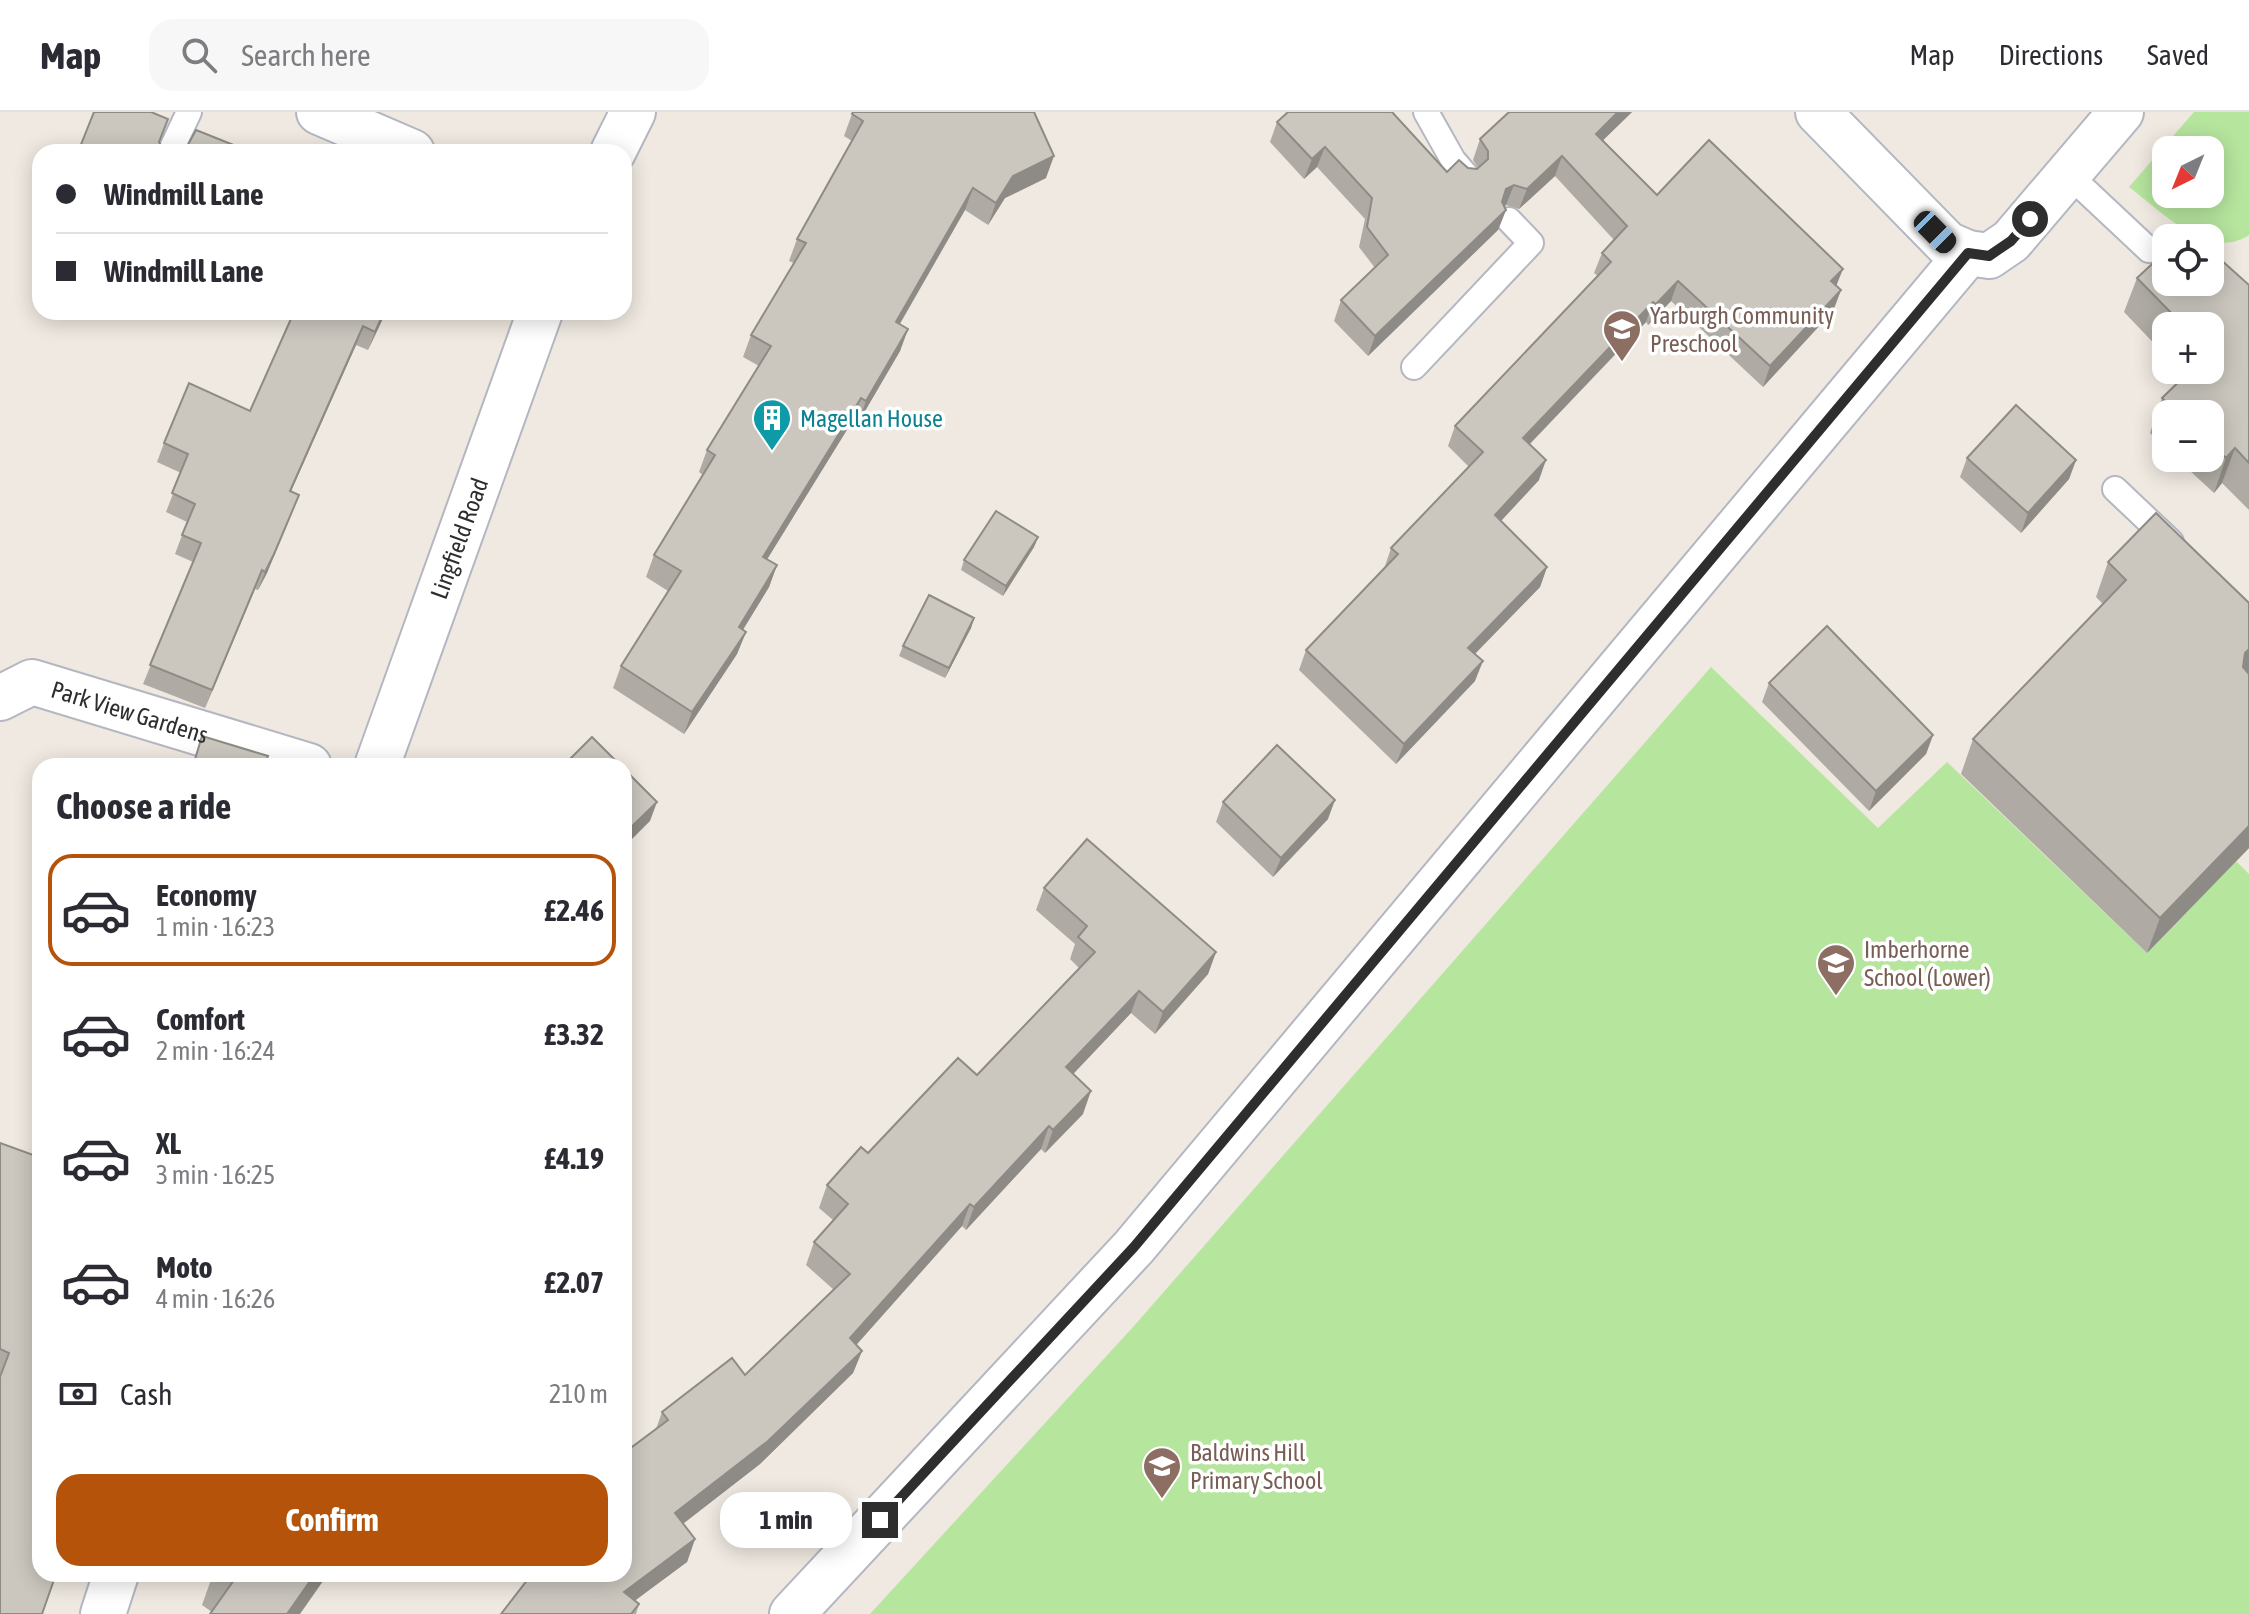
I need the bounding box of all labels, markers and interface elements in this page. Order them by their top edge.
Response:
search box [149,19,709,91]
icon: search [177,33,221,77]
text: Map [40,34,101,77]
text: Search here [241,38,371,72]
text: Map [1910,39,1955,71]
text: Directions [1999,39,2103,71]
text: Saved [2147,39,2209,71]
north arrow [2152,136,2224,208]
map controls [2152,136,2224,472]
text: Windmill Lane [104,177,264,211]
route start [2012,201,2048,237]
car [1910,207,1960,257]
button: locate [2152,224,2224,296]
text: Windmill Lane [104,254,264,288]
place label: Yarburgh Community Preschool [1650,302,1834,357]
school or university icon: Yarburgh Community Preschool [1601,308,1643,363]
button: + [2152,312,2224,384]
building icon: Magellan House [751,397,793,452]
button: − [2152,400,2224,472]
place label: Magellan House [800,405,943,432]
street label: Lingfield Road [425,474,493,602]
street label: Park View Gardens [48,675,211,748]
text: Choose a ride [56,785,231,827]
icon: car [60,874,132,946]
text: Economy [156,878,257,912]
text: £2.46 [544,893,604,927]
text: 1 min · 16:23 [156,912,275,942]
place label: Imberhorne School (Lower) [1864,936,1991,991]
school or university icon: Imberhorne School (Lower) [1815,942,1857,997]
icon: car [60,998,132,1070]
text: Comfort [156,1002,245,1036]
text: £3.32 [544,1017,604,1051]
text: 2 min · 16:24 [156,1036,275,1066]
icon: car [60,1122,132,1194]
text: XL [156,1126,181,1160]
text: £4.19 [544,1141,604,1175]
text: 3 min · 16:25 [156,1160,275,1190]
icon: car [60,1246,132,1318]
text: Moto [156,1250,213,1284]
text: £2.07 [544,1265,604,1299]
text: 4 min · 16:26 [156,1284,275,1314]
icon: cash [56,1372,100,1416]
text: Cash [120,1377,173,1411]
text: 210 m [549,1379,608,1409]
place label: Baldwins Hill Primary School [1190,1439,1323,1494]
school or university icon: Baldwins Hill Primary School [1141,1445,1183,1500]
button: Confirm [56,1474,608,1566]
callout: 1 min [720,1492,852,1548]
route end [862,1502,898,1538]
text: 1 min [759,1505,813,1535]

